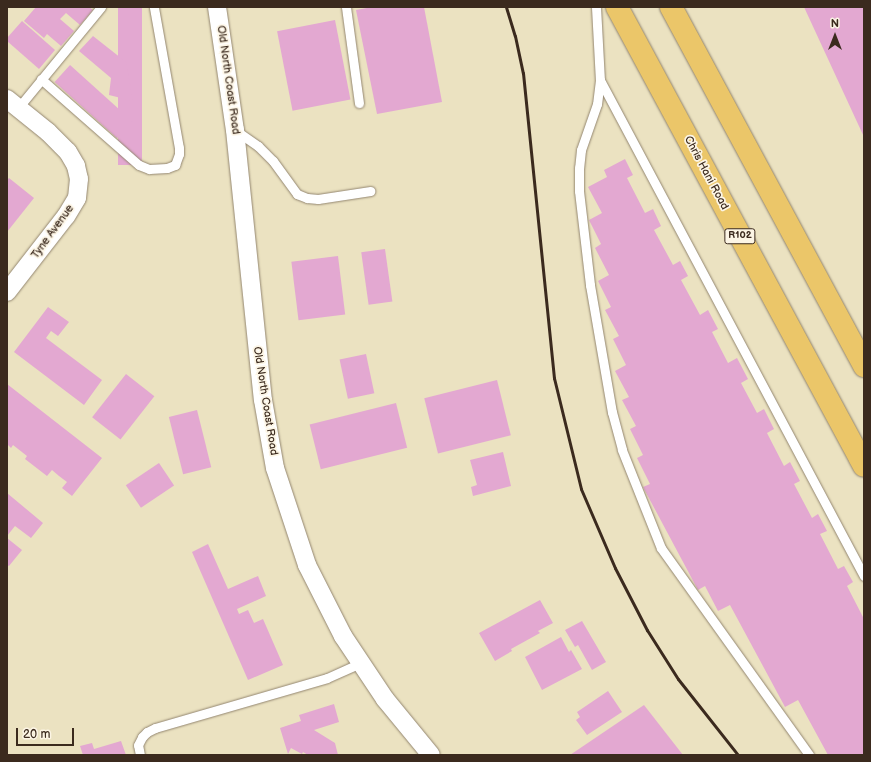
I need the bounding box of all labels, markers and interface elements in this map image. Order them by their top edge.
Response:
north arrow [815,16,855,56]
text: N [831,17,839,30]
street label: Old North Coast Road [214,25,242,135]
street label: Chris Hani Road [681,134,731,212]
street label: Tyne Avenue [29,203,77,261]
road number: R102 [724,228,756,244]
street label: Old North Coast Road [250,346,280,456]
scale bar [18,720,76,746]
text: 20 m [23,727,50,742]

